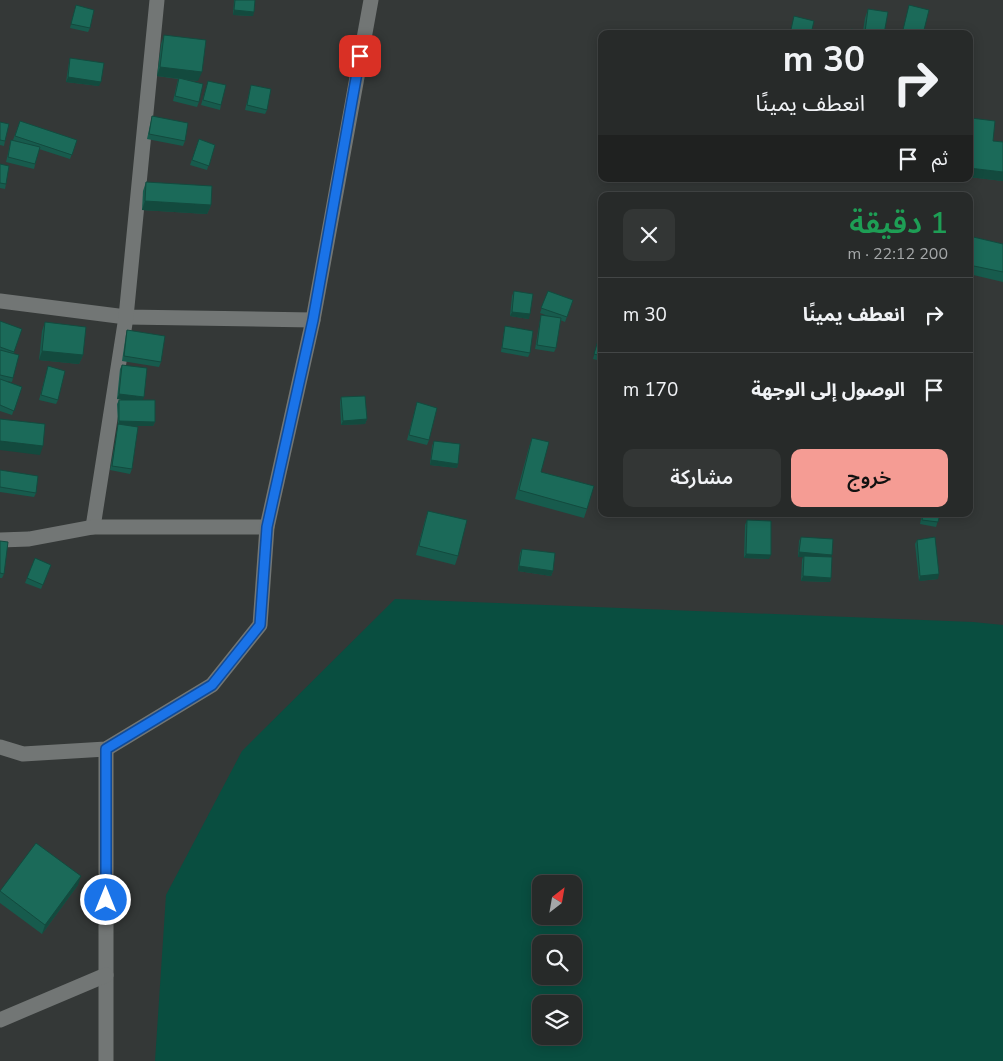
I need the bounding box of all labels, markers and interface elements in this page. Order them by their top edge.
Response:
pin [339,35,381,77]
text: 30 m [783,36,865,83]
icon: arrive [346,42,374,70]
icon: right [883,50,948,115]
text: انعطف يمينًا [756,89,865,119]
icon: arrive [894,145,922,173]
text: ثم [932,146,948,172]
text: 1 دقيقة [849,203,948,244]
button: close [623,209,675,261]
text: 200 m · 22:12 [847,243,948,265]
icon: right [920,301,948,329]
text: 30 m [623,302,667,328]
text: انعطف يمينًا [803,302,905,328]
icon: arrive [920,376,948,404]
text: 170 m [623,377,678,403]
text: الوصول إلى الوجهة [751,377,905,403]
button: مشاركة [623,449,781,507]
button: خروج [791,449,948,507]
position arrow [79,873,131,925]
north arrow [532,875,582,925]
map controls [532,875,582,1045]
button: search [532,935,582,985]
button: layers [532,995,582,1045]

